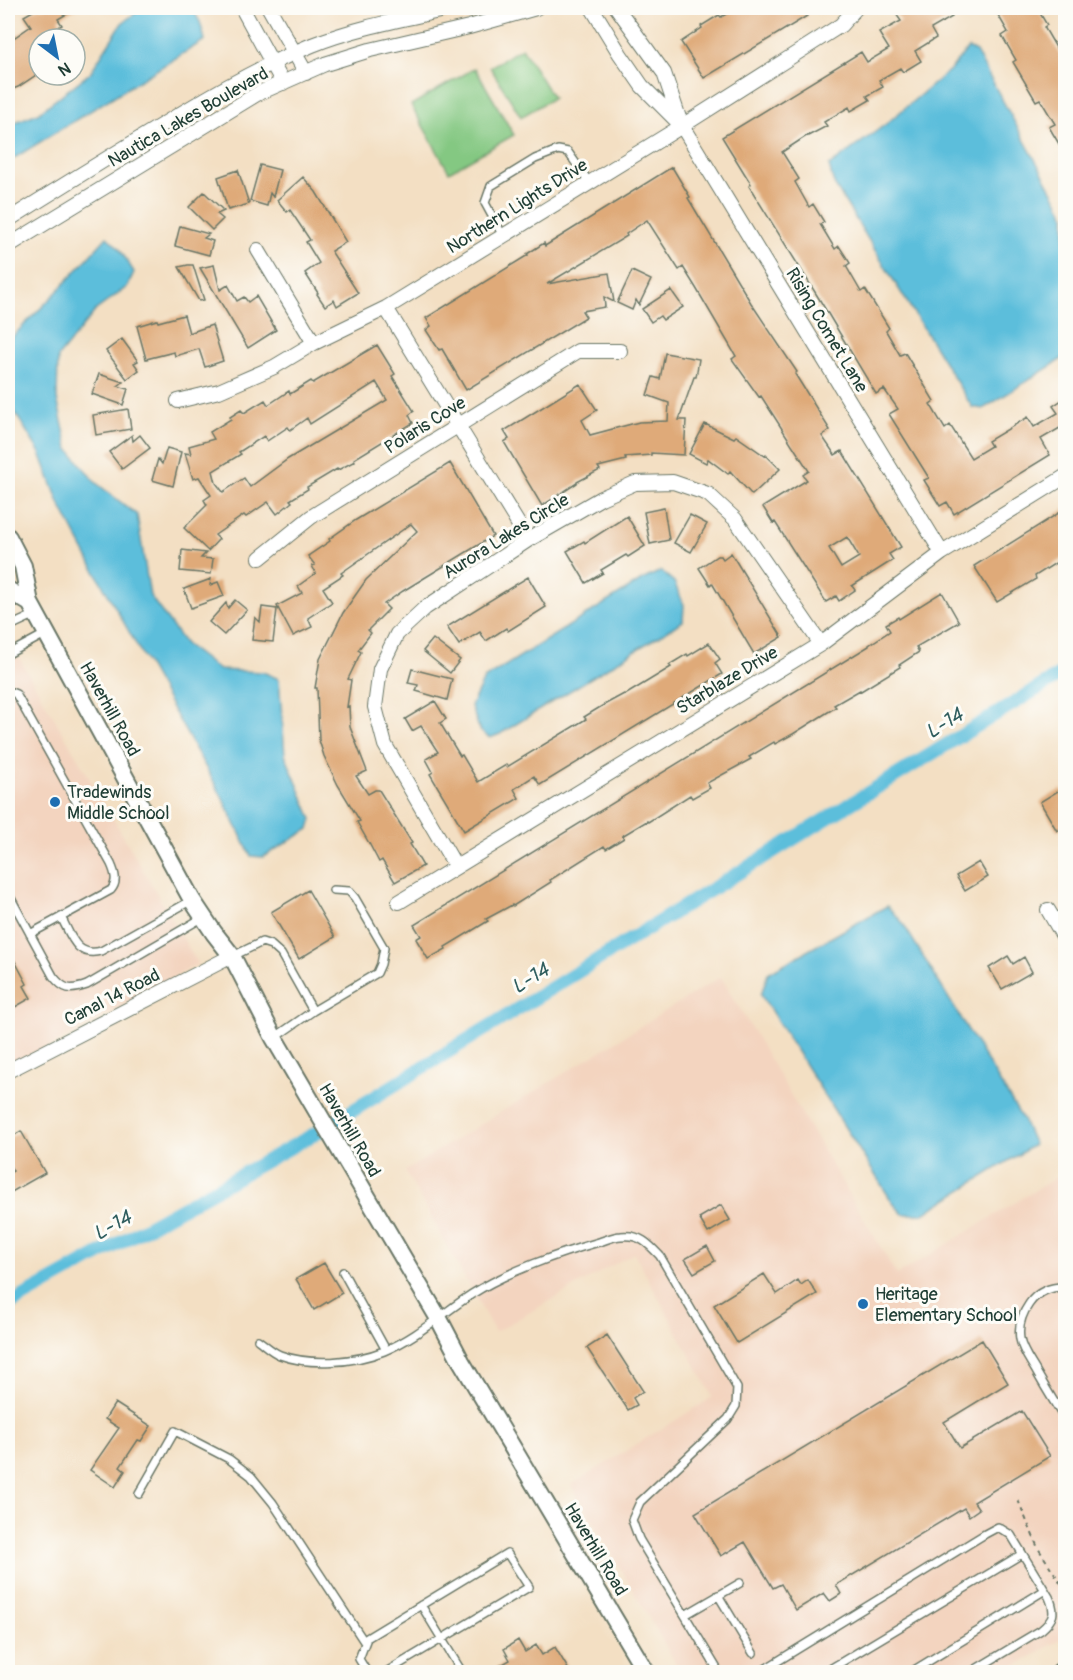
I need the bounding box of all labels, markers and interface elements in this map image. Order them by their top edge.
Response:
north arrow [27,27,87,87]
text: N [54,58,74,80]
street label: Nautica Lakes Boulevard [104,62,273,173]
street label: Northern Lights Drive [442,154,592,259]
street label: Rising Comet Lane [780,264,873,397]
street label: Polaris Cove [380,391,470,459]
street label: Aurora Lakes Circle [439,488,574,584]
street label: Starblaze Drive [672,641,782,720]
street label: Haverhill Road [74,658,145,761]
water label: L-14 [921,702,969,744]
place label: Tradewinds Middle School [67,781,170,825]
marker: Tradewinds Middle School [48,795,62,809]
water label: L-14 [507,957,555,999]
street label: Canal 14 Road [61,964,164,1031]
street label: Haverhill Road [313,1079,386,1181]
water label: L-14 [89,1204,137,1246]
place label: Heritage Elementary School [875,1283,1017,1327]
marker: Heritage Elementary School [856,1297,870,1311]
street label: Haverhill Road [559,1498,632,1600]

